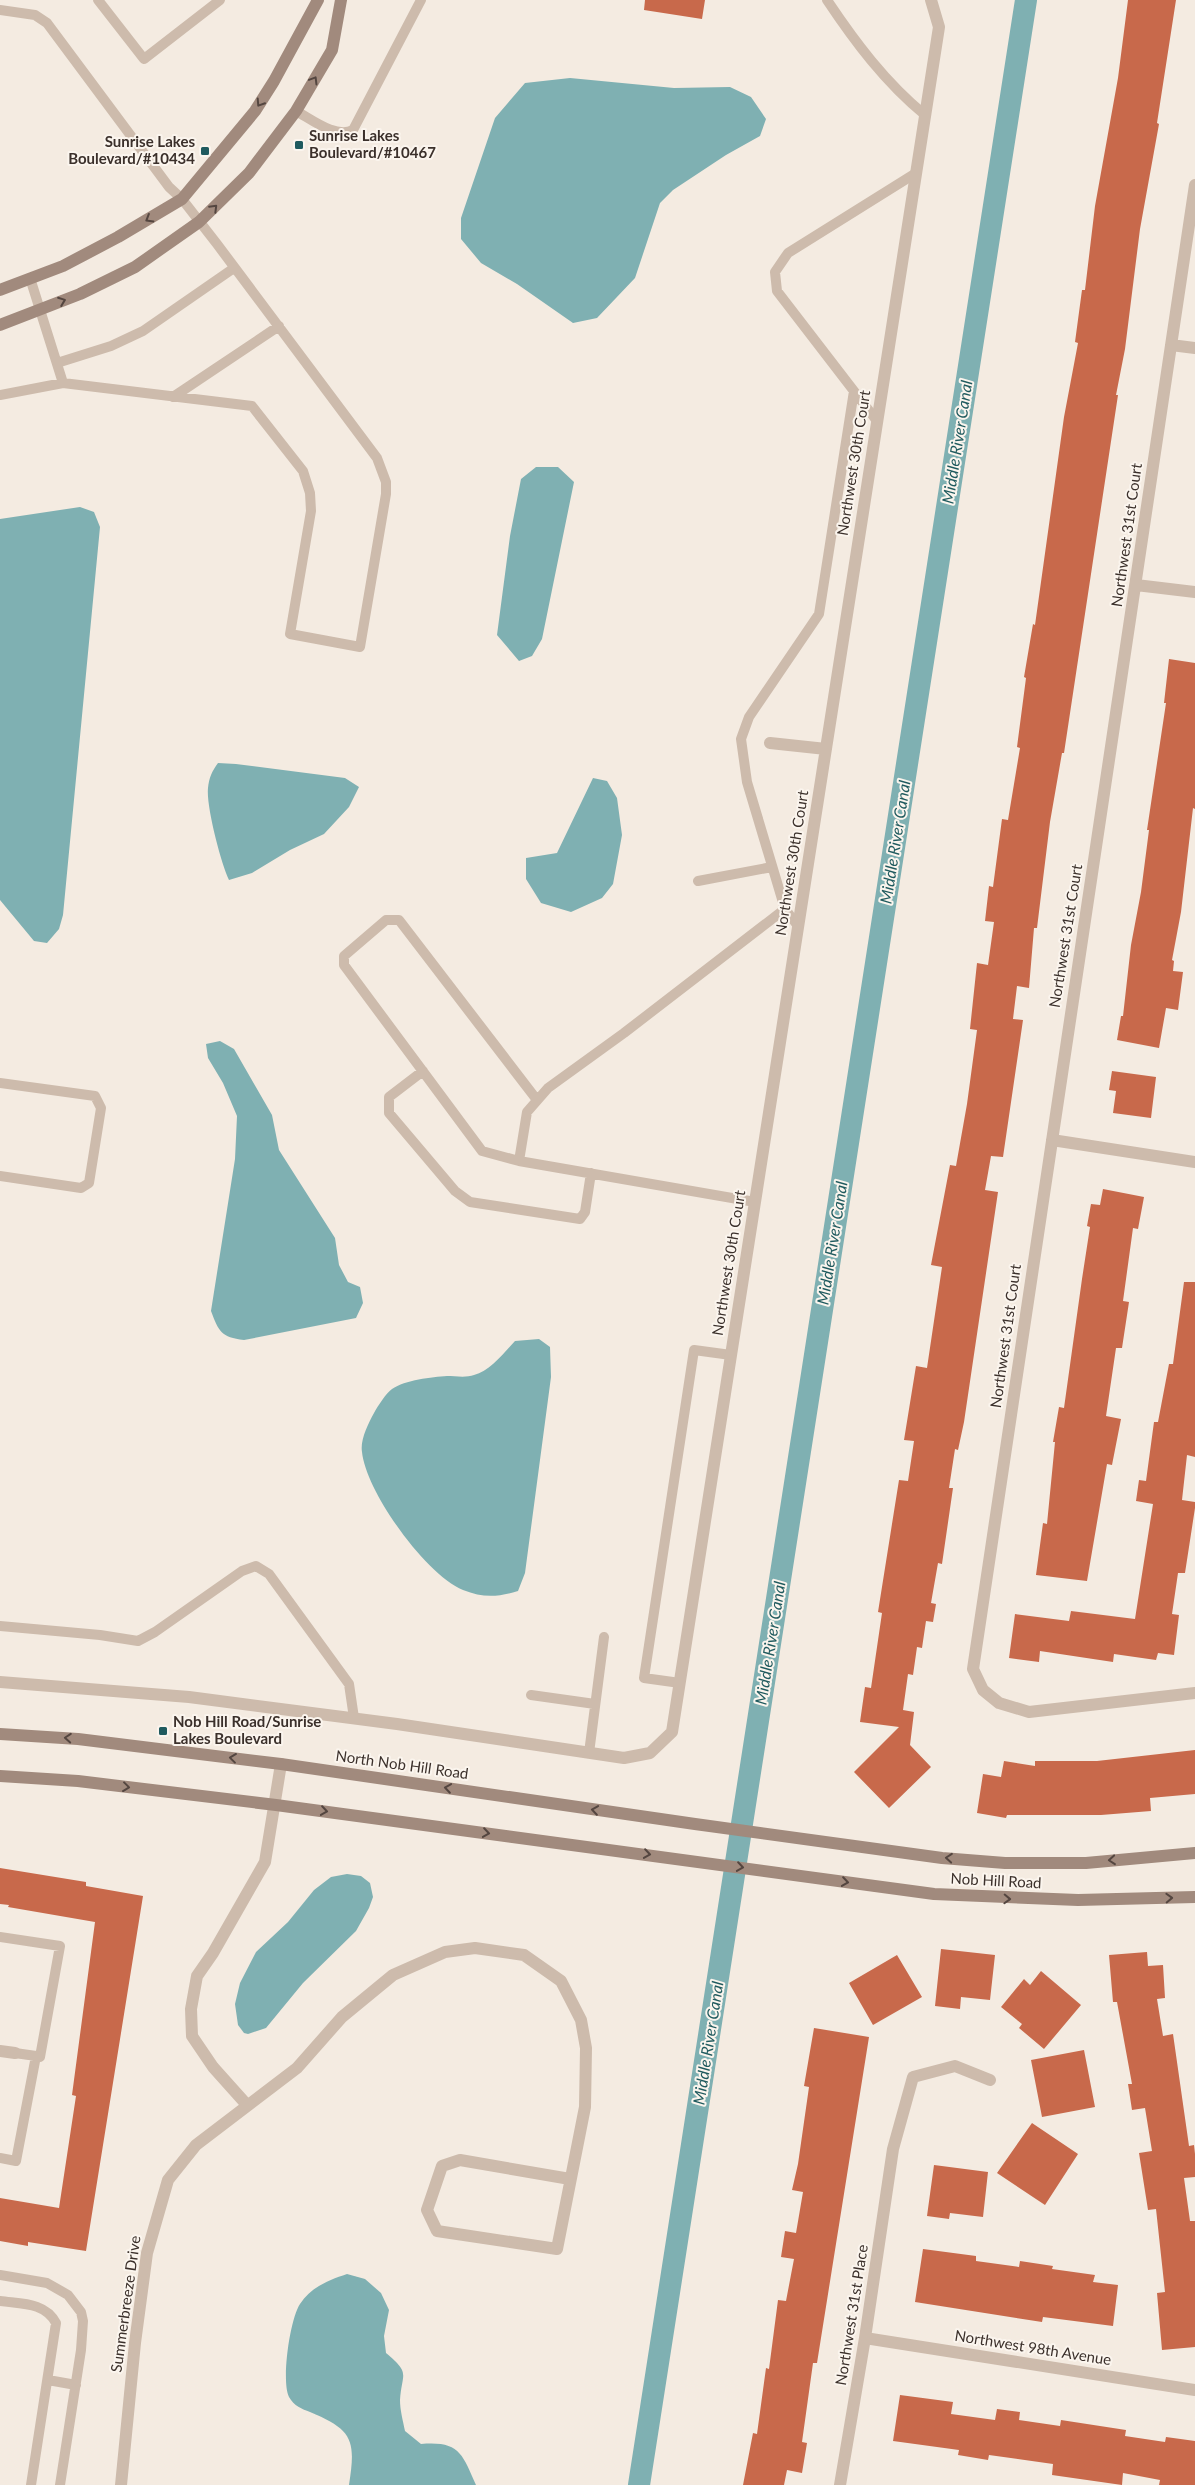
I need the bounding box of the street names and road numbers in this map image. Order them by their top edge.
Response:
street label: Northwest 30th Court [833,388,873,537]
street label: Northwest 31st Court [1107,461,1145,608]
street label: Northwest 30th Court [771,788,811,937]
street label: Northwest 31st Court [1045,862,1085,1009]
street label: Northwest 30th Court [708,1188,748,1337]
street label: Northwest 31st Court [986,1262,1024,1409]
street label: North Nob Hill Road [335,1746,470,1782]
street label: Nob Hill Road [950,1869,1042,1891]
street label: Summerbreeze Drive [106,2234,144,2373]
street label: Northwest 31st Place [831,2243,871,2386]
street label: Northwest 98th Avenue [954,2326,1113,2368]

